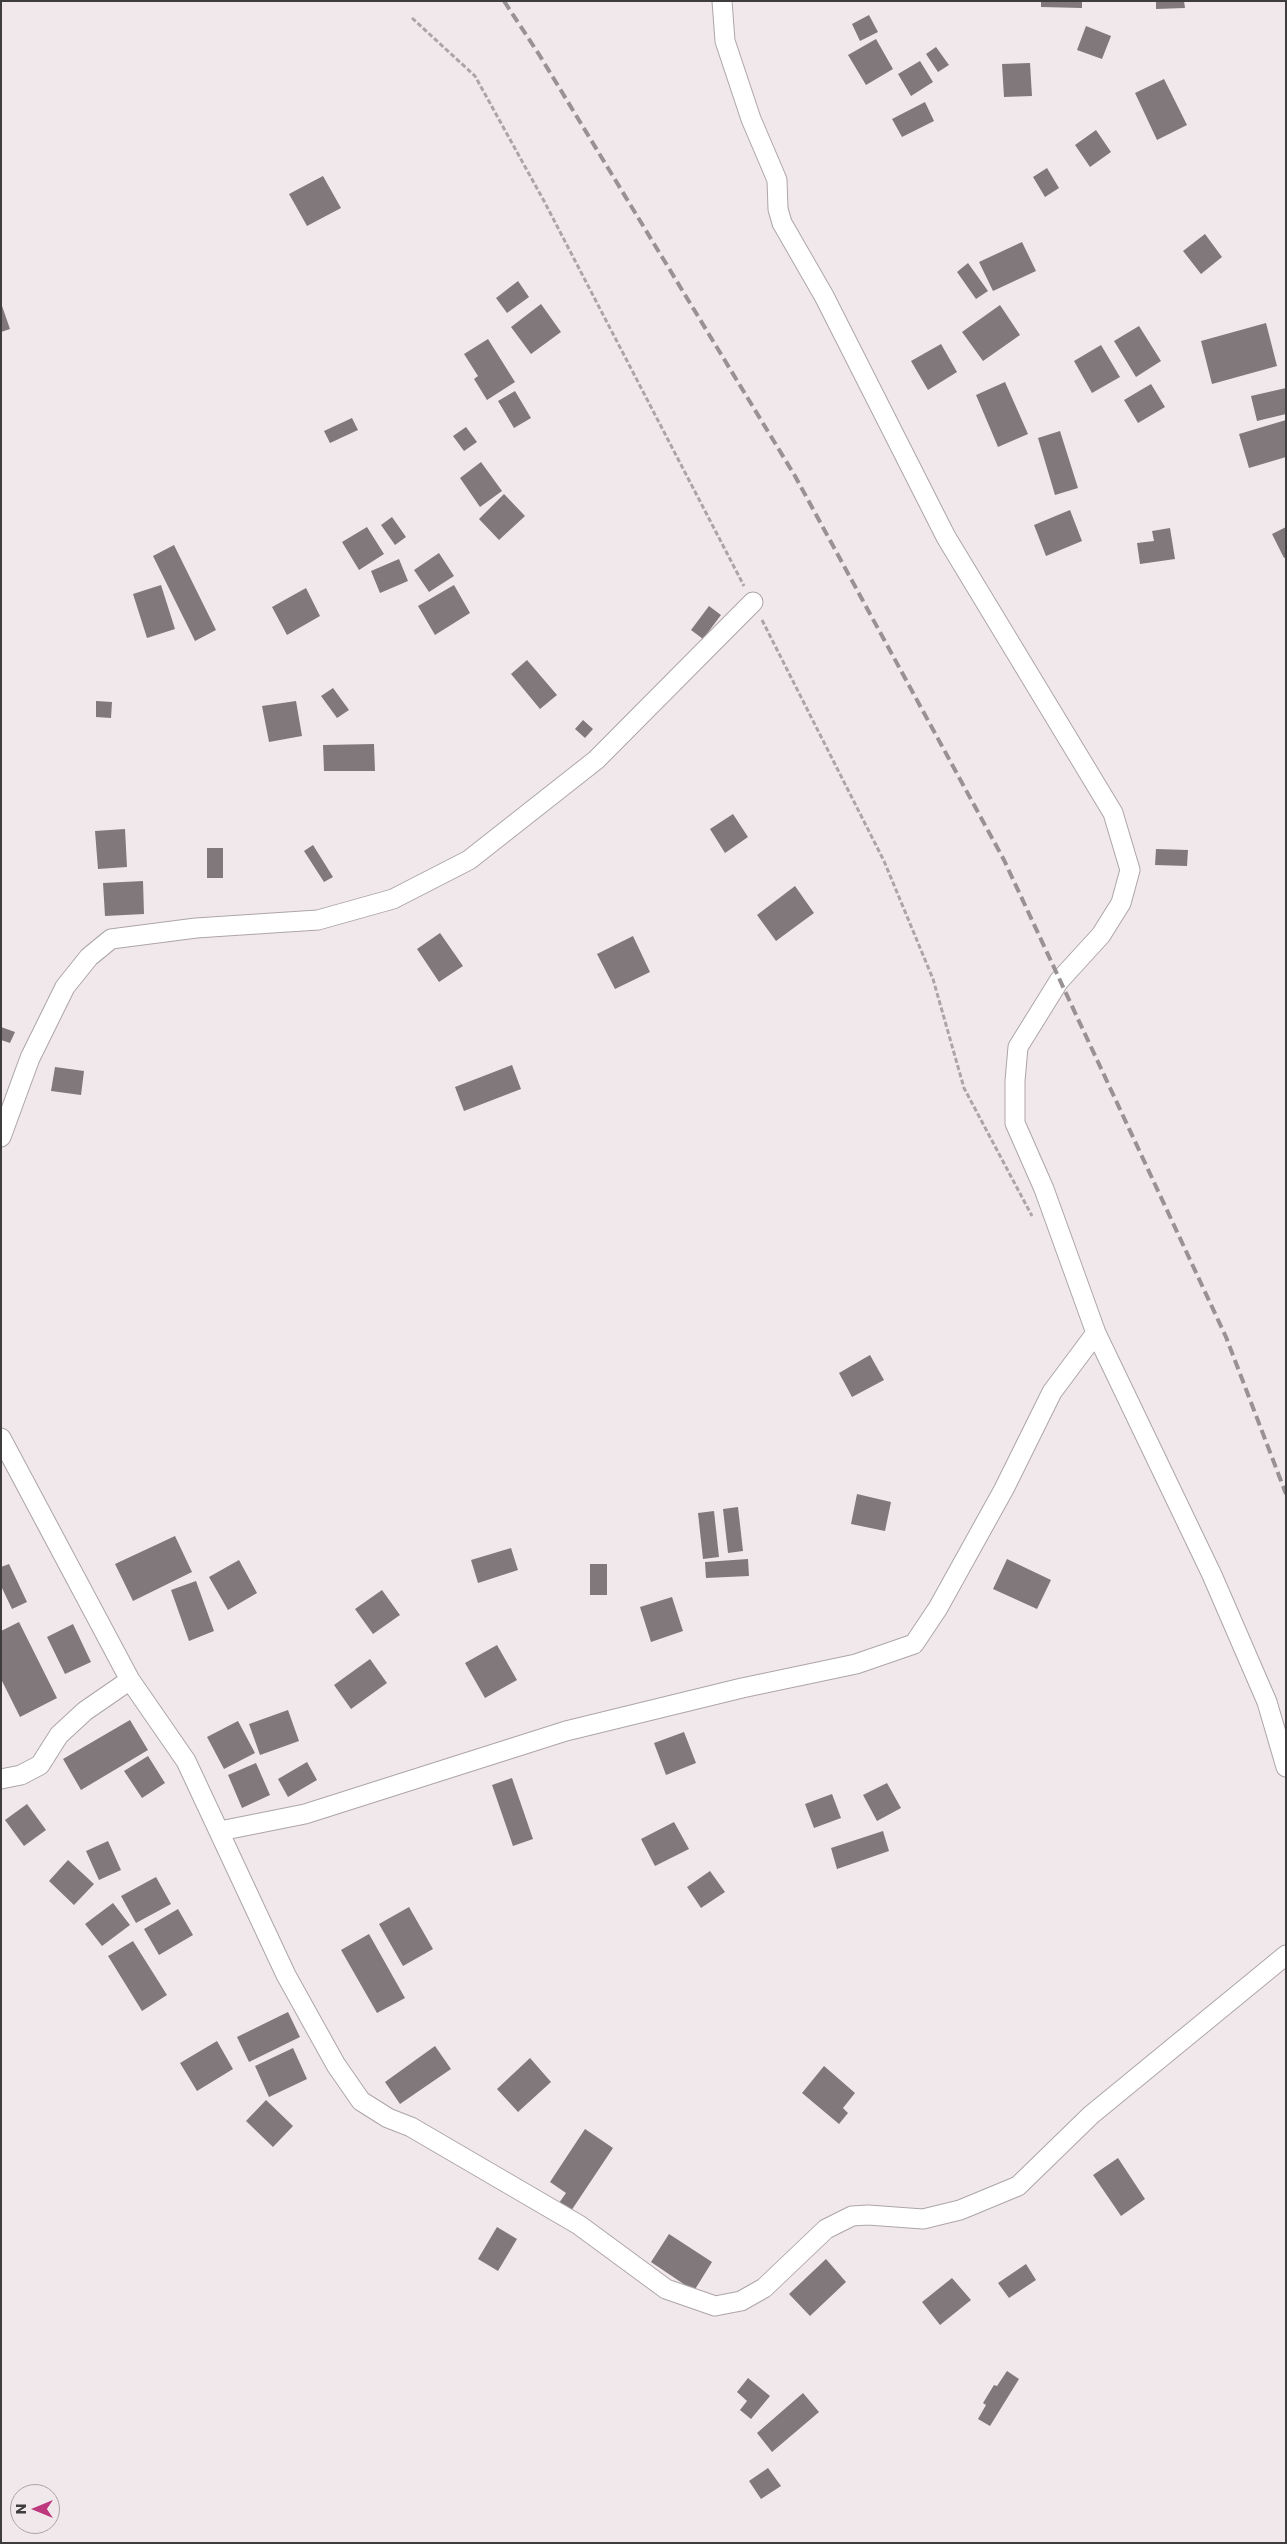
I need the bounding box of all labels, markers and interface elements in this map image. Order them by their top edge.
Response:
north arrow [10,2484,60,2534]
text: N [11,2504,31,2514]

